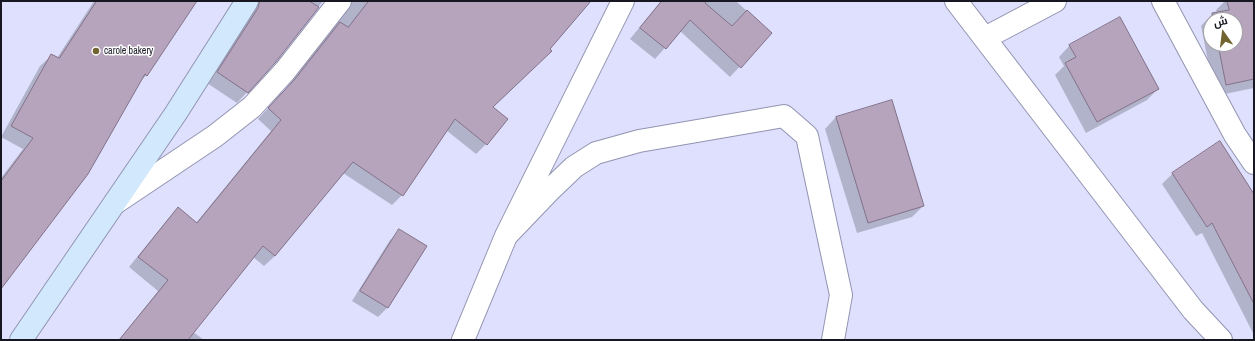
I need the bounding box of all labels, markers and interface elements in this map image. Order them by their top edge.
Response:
north arrow [1203,12,1243,52]
text: ش [1212,13,1229,30]
place label: carole bakery [104,45,153,57]
marker: carole bakery [91,46,101,56]

